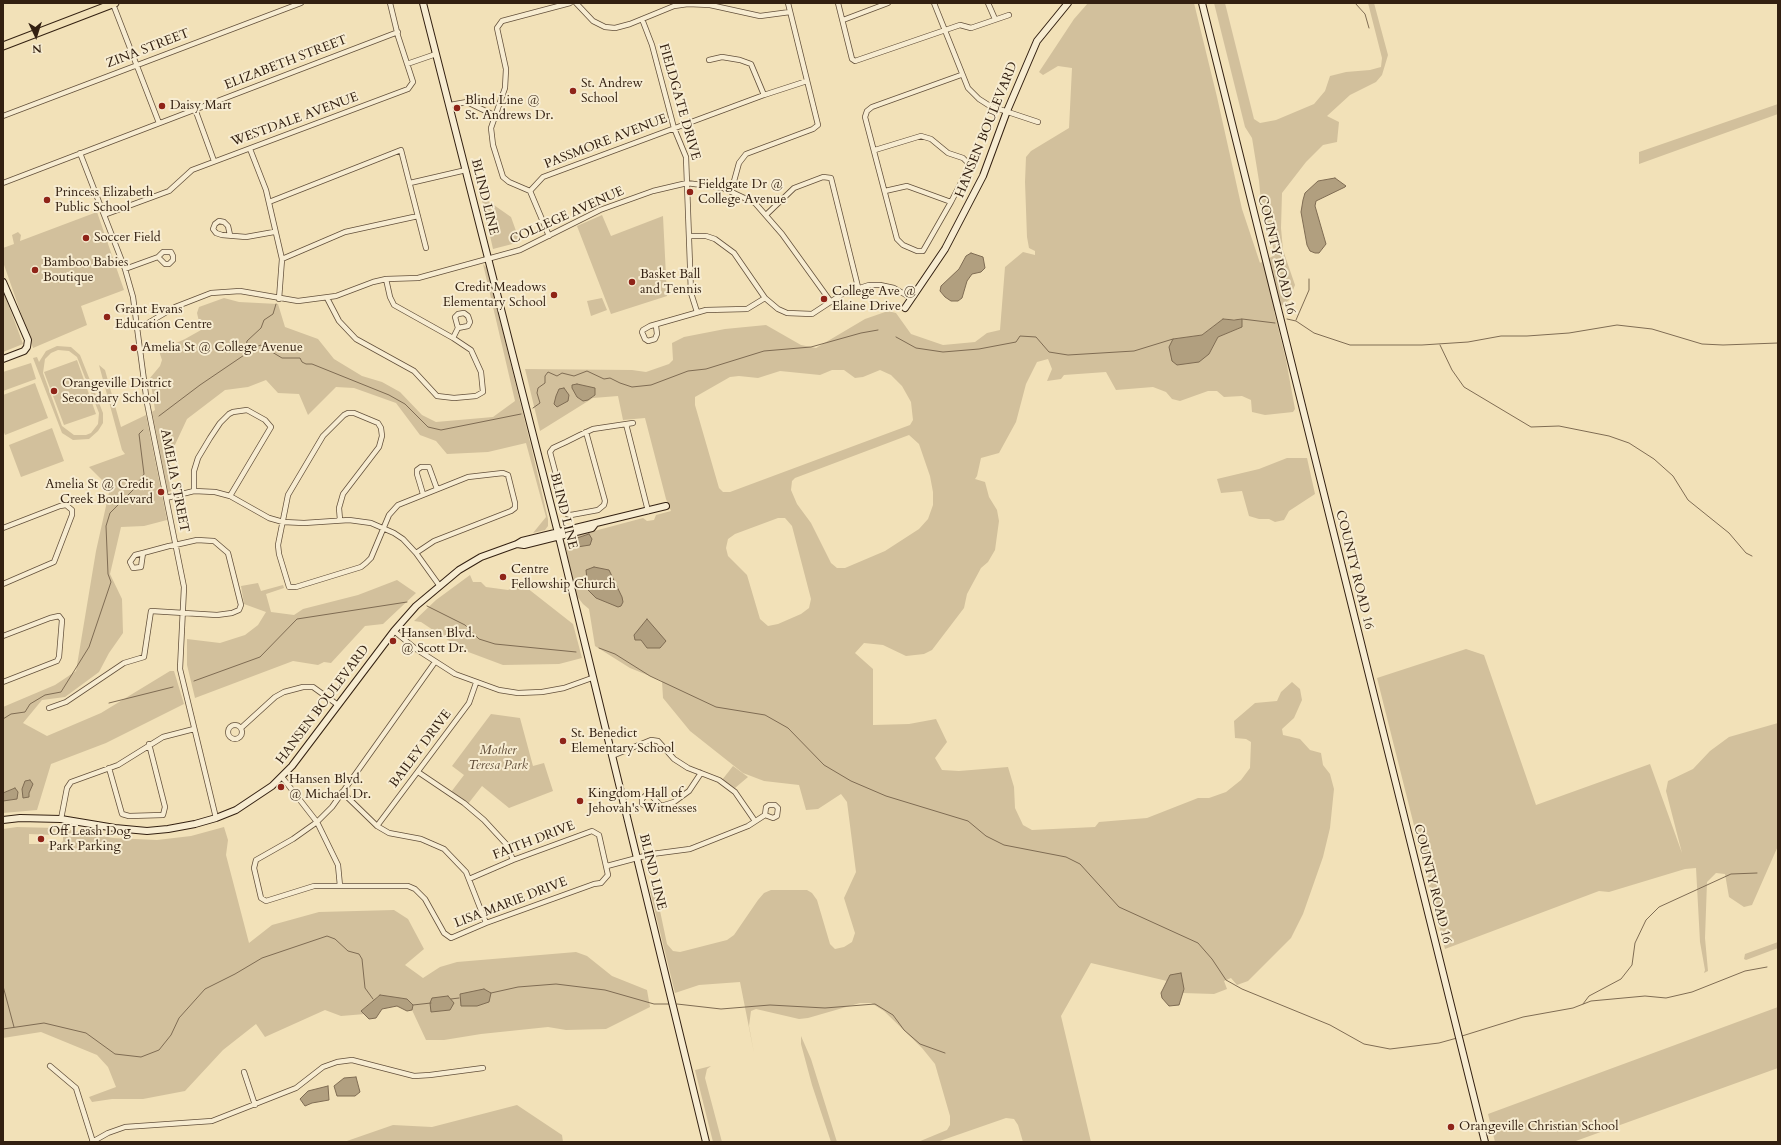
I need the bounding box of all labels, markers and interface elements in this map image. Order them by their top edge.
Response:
north arrow [16,16,56,56]
street label: ZINA STREET [104,26,192,72]
street label: ELIZABETH STREET [222,32,350,94]
text: N [32,41,42,56]
street label: FIELDGATE DRIVE [655,42,703,162]
street label: HANSEN BOULEVARD [953,60,1021,200]
place label: St. Andrew School [581,76,643,107]
marker: St. Andrew School [568,86,578,96]
street label: WESTDALE AVENUE [229,90,361,150]
place label: Blind Line @ St. Andrews Dr. [465,93,553,124]
place label: Daisy Mart [170,98,231,114]
marker: Daisy Mart [157,101,167,111]
marker: Blind Line @ St. Andrews Dr. [452,103,462,113]
street label: PASSMORE AVENUE [542,111,670,173]
street label: BLIND LINE [467,157,501,237]
place label: Fieldgate Dr @ College Avenue [698,177,786,208]
street label: COLLEGE AVENUE [508,184,626,248]
place label: Princess Elizabeth Public School [55,185,153,216]
marker: Fieldgate Dr @ College Avenue [685,187,695,197]
street label: COUNTY ROAD 16 [1254,194,1298,316]
marker: Princess Elizabeth Public School [42,195,52,205]
place label: Soccer Field [94,230,161,246]
marker: Soccer Field [81,233,91,243]
place label: Bamboo Babies Boutique [43,255,128,286]
marker: Bamboo Babies Boutique [30,265,40,275]
place label: Basket Ball and Tennis [640,267,702,298]
marker: Basket Ball and Tennis [627,277,637,287]
place label: Credit Meadows Elementary School [443,280,546,311]
place label: College Ave @ Elaine Drive [832,284,916,315]
marker: Credit Meadows Elementary School [549,290,559,300]
marker: College Ave @ Elaine Drive [819,294,829,304]
place label: Grant Evans Education Centre [115,302,212,333]
marker: Grant Evans Education Centre [102,312,112,322]
place label: Amelia St @ College Avenue [142,340,303,356]
marker: Amelia St @ College Avenue [129,343,139,353]
place label: Orangeville District Secondary School [62,376,172,407]
marker: Orangeville District Secondary School [49,386,59,396]
street label: AMELIA STREET [156,428,192,534]
street label: BLIND LINE [546,471,580,551]
place label: Amelia St @ Credit Creek Boulevard [45,477,153,508]
marker: Amelia St @ Credit Creek Boulevard [156,487,166,497]
street label: COUNTY ROAD 16 [1332,509,1376,631]
place label: Centre Fellowship Church [511,562,616,593]
marker: Centre Fellowship Church [498,572,508,582]
place label: Hansen Blvd. @ Scott Dr. [401,626,475,657]
marker: Hansen Blvd. @ Scott Dr. [388,636,398,646]
street label: HANSEN BOULEVARD [273,642,373,768]
street label: BAILEY DRIVE [387,707,455,791]
place label: St. Benedict Elementary School [571,726,674,757]
marker: St. Benedict Elementary School [558,736,568,746]
park label: Mother Teresa Park [468,743,528,774]
place label: Hansen Blvd. @ Michael Dr. [289,772,371,803]
marker: Hansen Blvd. @ Michael Dr. [276,782,286,792]
place label: Kingdom Hall of Jehovah's Witnesses [588,786,697,817]
marker: Kingdom Hall of Jehovah's Witnesses [575,796,585,806]
street label: FAITH DRIVE [491,818,577,864]
street label: COUNTY ROAD 16 [1410,823,1454,945]
place label: Off Leash Dog Park Parking [49,824,131,855]
street label: BLIND LINE [635,832,669,912]
marker: Off Leash Dog Park Parking [36,834,46,844]
street label: LISA MARIE DRIVE [452,874,570,932]
place label: Orangeville Christian School [1459,1119,1618,1135]
marker: Orangeville Christian School [1446,1122,1456,1132]

